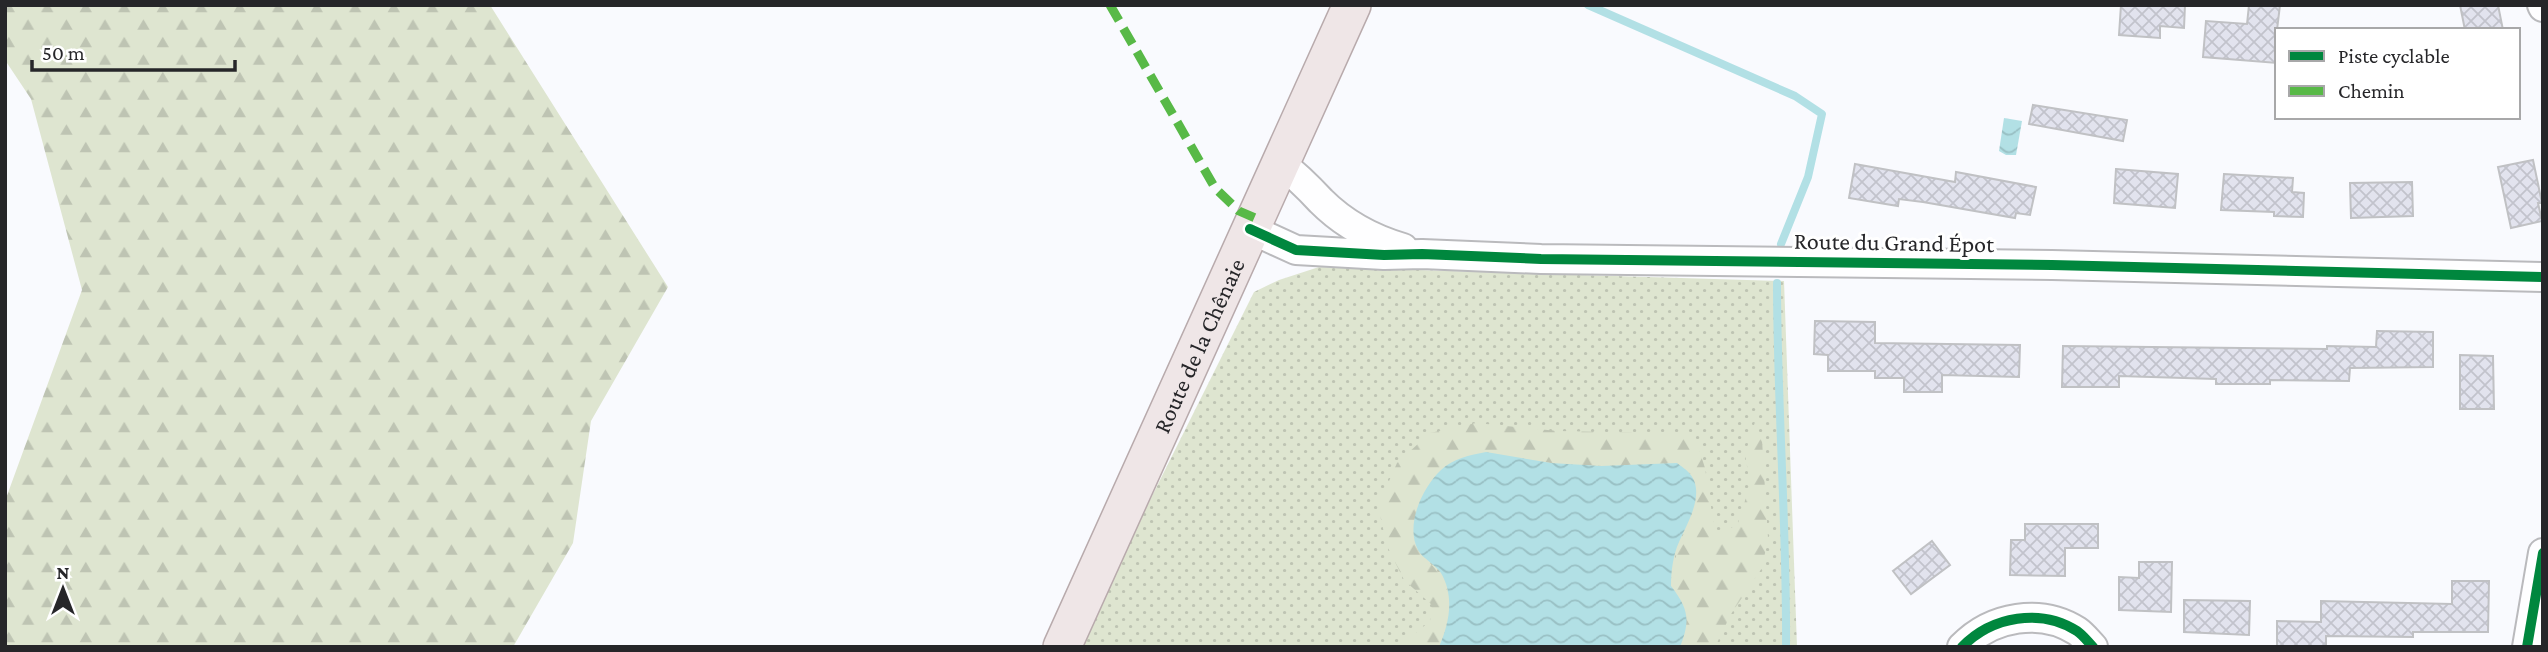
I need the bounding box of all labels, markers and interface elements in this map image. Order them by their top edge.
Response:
scale bar [32,28,234,72]
legend [2275,28,2520,119]
text: 50 m [42,41,85,65]
text: Piste cyclable [2338,44,2450,68]
text: Chemin [2338,79,2405,103]
street label: Route du Grand Épot [1794,227,1995,257]
street label: Route de la Chênaie [1147,254,1249,437]
north arrow [28,554,98,624]
text: N [57,562,70,583]

